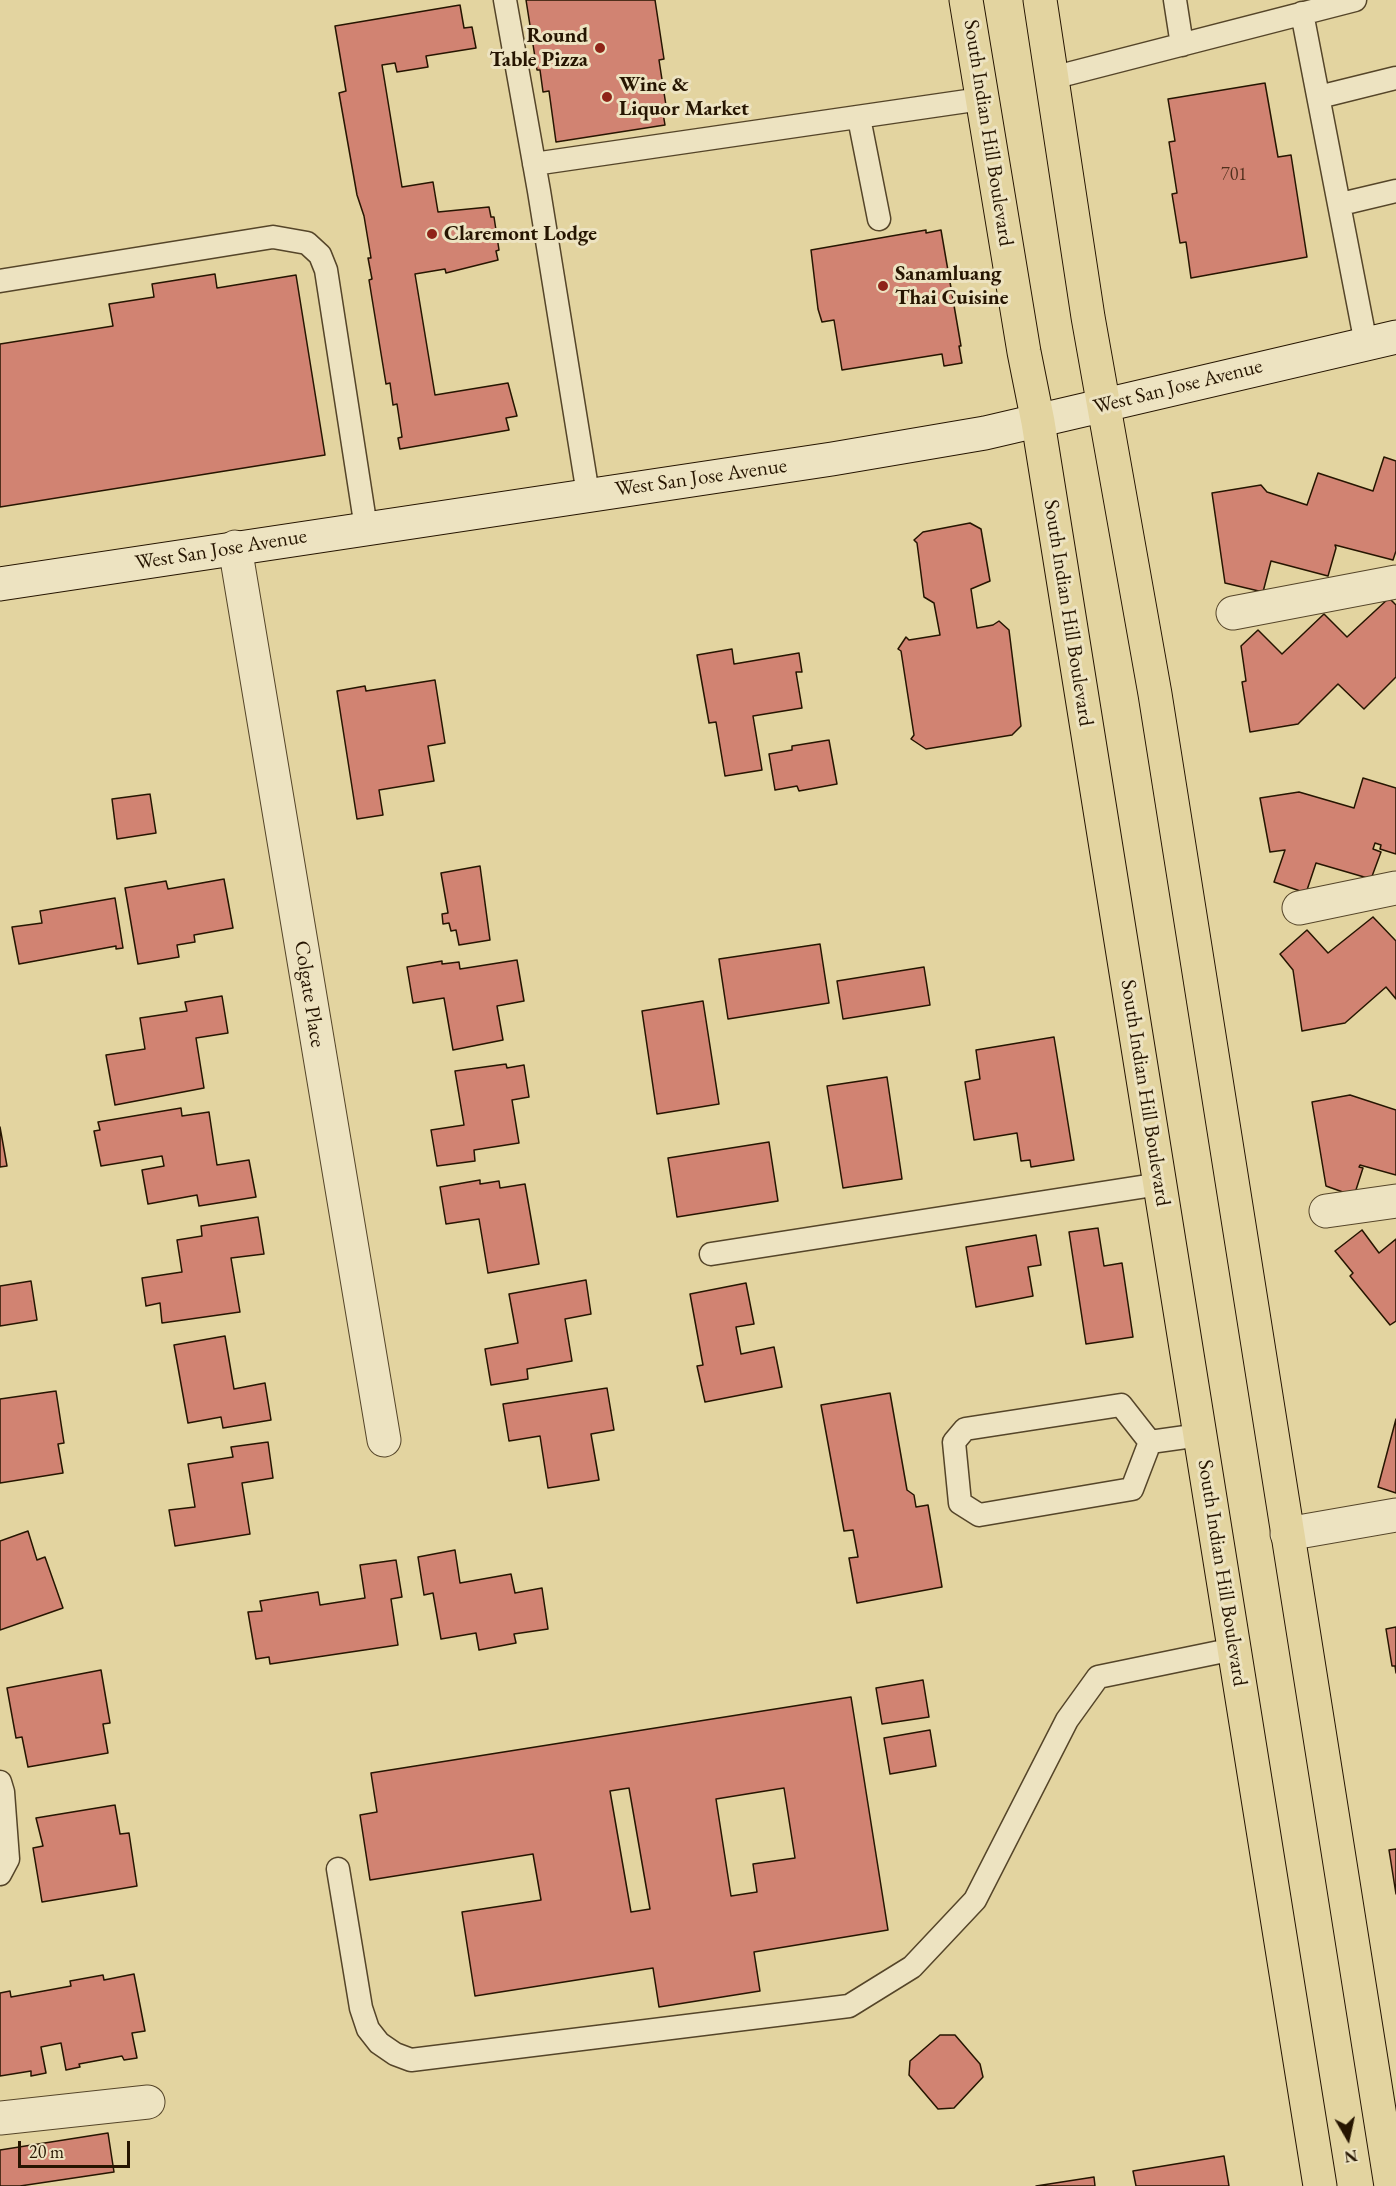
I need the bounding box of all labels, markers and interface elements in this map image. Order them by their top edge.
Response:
street label: South Indian Hill Boulevard [958,18,1018,248]
place label: Round Table Pizza [489,23,588,73]
marker: Round Table Pizza [593,41,607,55]
place label: Wine & Liquor Market [619,72,749,122]
marker: Wine & Liquor Market [600,90,614,104]
house number: 701 [1221,164,1247,186]
place label: Claremont Lodge [444,221,597,247]
marker: Claremont Lodge [425,227,439,241]
place label: Sanamluang Thai Cuisine [895,261,1008,311]
marker: Sanamluang Thai Cuisine [876,279,890,293]
street label: West San Jose Avenue [1091,354,1265,420]
street label: West San Jose Avenue [613,453,789,503]
street label: South Indian Hill Boulevard [1038,498,1098,728]
street label: West San Jose Avenue [133,524,309,576]
street label: Colgate Place [288,939,330,1049]
street label: South Indian Hill Boulevard [1115,978,1175,1208]
street label: South Indian Hill Boulevard [1192,1458,1252,1688]
north arrow [1318,2108,1378,2168]
scale bar [21,2129,134,2167]
text: 20 m [29,2140,64,2163]
text: N [1343,2145,1359,2168]

